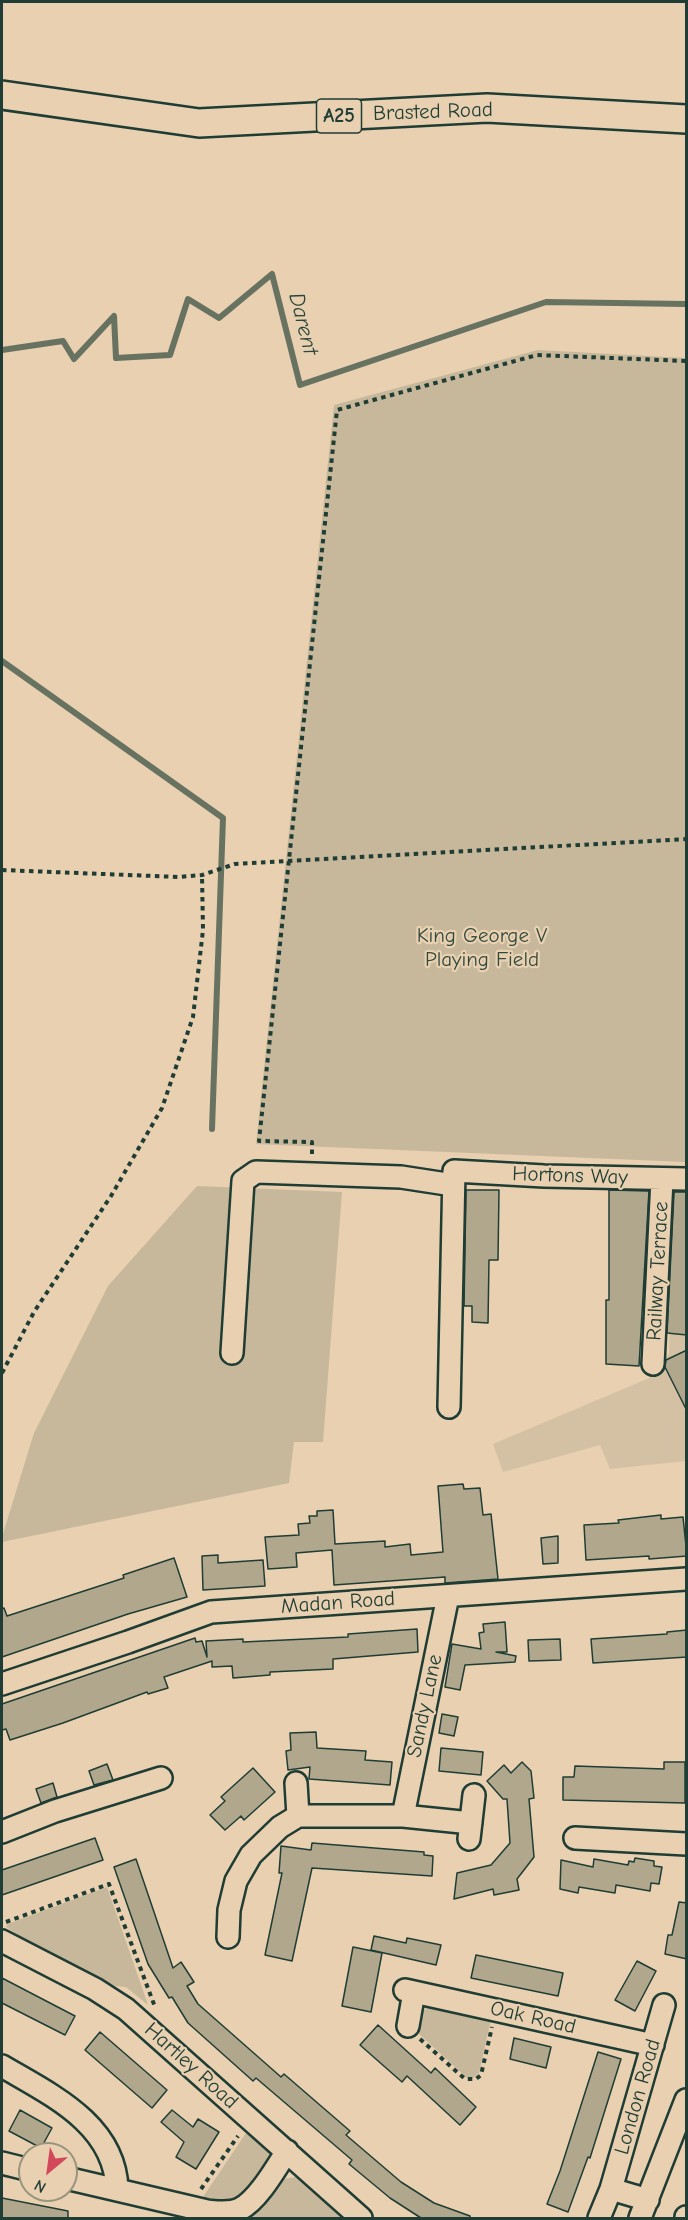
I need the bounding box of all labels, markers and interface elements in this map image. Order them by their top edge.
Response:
street label: Brasted Road [373,97,493,127]
road number: A25 [316,99,362,133]
water label: Darent [283,290,323,358]
park label: King George V Playing Field [417,923,547,973]
street label: Hortons Way [512,1161,628,1191]
street label: Railway Terrace [642,1201,674,1341]
street label: Madan Road [280,1586,396,1620]
street label: Sandy Lane [402,1652,448,1760]
street label: Oak Road [488,1996,578,2040]
street label: Hartley Road [139,2017,243,2115]
street label: London Road [609,2036,667,2158]
north arrow [18,2142,78,2202]
text: N [31,2176,49,2196]

